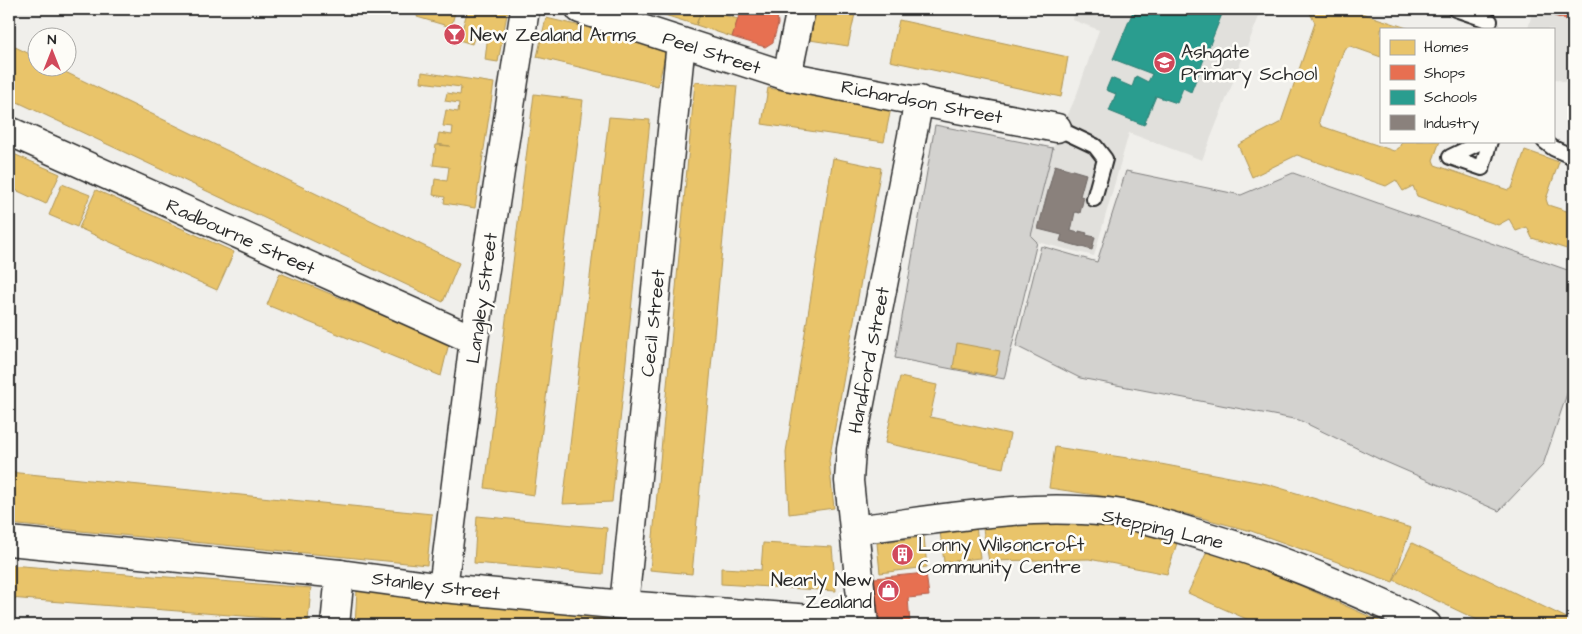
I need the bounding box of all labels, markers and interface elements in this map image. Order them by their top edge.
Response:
bar icon: New Zealand Arms [442,22,466,46]
place label: New Zealand Arms [470,22,637,49]
street label: Peel Street [659,25,764,82]
north arrow [28,28,78,78]
legend [1380,28,1554,142]
text: N [48,30,57,50]
text: Homes [1424,37,1469,58]
place label: Ashgate Primary School [1181,39,1317,89]
school or university icon: Ashgate Primary School [1153,50,1177,74]
text: Shops [1424,63,1466,84]
street label: Richardson Street [839,74,1005,131]
text: Schools [1424,87,1478,108]
text: Industry [1424,113,1479,135]
street label: Radbourne Street [162,192,319,282]
street label: Langley Street [460,231,506,366]
street label: Cecil Street [634,268,673,378]
street label: Handford Street [842,284,897,436]
street label: Stepping Lane [1099,502,1226,558]
place label: Lonny Wilsoncroft Community Centre [918,532,1085,582]
building icon: Lonny Wilsoncroft Community Centre [890,543,914,567]
street label: Stanley Street [370,565,502,609]
place label: Nearly New Zealand [771,567,872,616]
shop icon: Nearly New Zealand [876,578,900,602]

